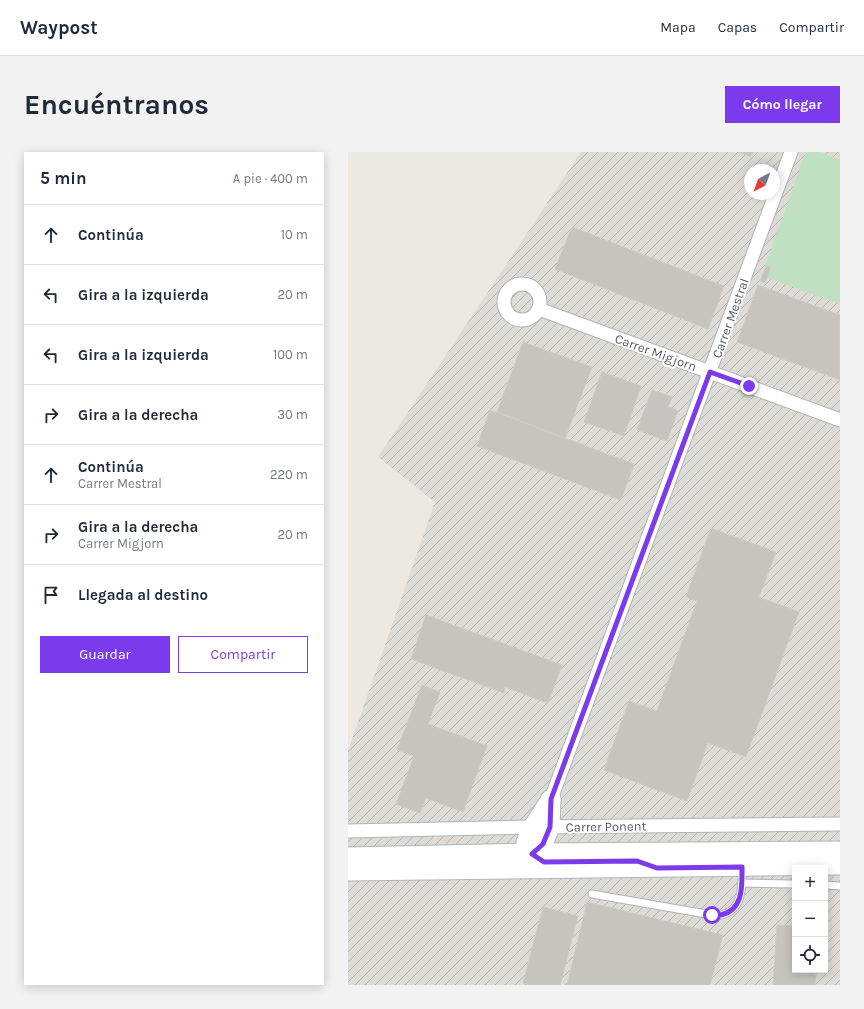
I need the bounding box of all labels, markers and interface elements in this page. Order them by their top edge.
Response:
text: Waypost [20,17,98,39]
text: Mapa [660,19,696,36]
text: Capas [718,19,757,36]
text: Compartir [779,19,844,36]
button: Cómo llegar [725,86,840,123]
text: Encuéntranos [24,88,209,121]
north arrow [744,164,780,200]
text: 5 min [40,168,87,188]
text: A pie · 400 m [233,171,308,186]
icon: ahead [40,224,62,246]
text: Continúa [78,226,144,244]
text: 10 m [281,227,308,242]
street label: Carrer Mestral [709,276,752,360]
icon: left [40,284,62,306]
text: Gira a la izquierda [78,286,209,304]
text: 20 m [278,287,308,302]
street label: Carrer Migjorn [613,331,699,374]
icon: left [40,344,62,366]
text: Gira a la izquierda [78,346,209,364]
text: 100 m [273,347,308,362]
route end [740,377,758,395]
icon: right [40,404,62,426]
text: Gira a la derecha [78,406,198,424]
text: 30 m [277,407,308,422]
text: Continúa [78,458,144,476]
icon: ahead [40,464,62,486]
text: 220 m [270,467,308,482]
text: Carrer Mestral [78,476,162,491]
text: Gira a la derecha [78,518,198,536]
icon: right [40,524,62,546]
text: 20 m [278,527,308,542]
text: Carrer Migjorn [78,536,164,551]
icon: arrive [40,584,62,606]
text: Llegada al destino [78,586,208,604]
button: Guardar [40,636,170,673]
button: Compartir [178,636,308,673]
street label: Carrer Ponent [566,818,647,835]
map controls [792,865,828,973]
button: + [792,865,828,901]
button: − [792,901,828,937]
route start [703,906,721,924]
button: locate [792,937,828,973]

